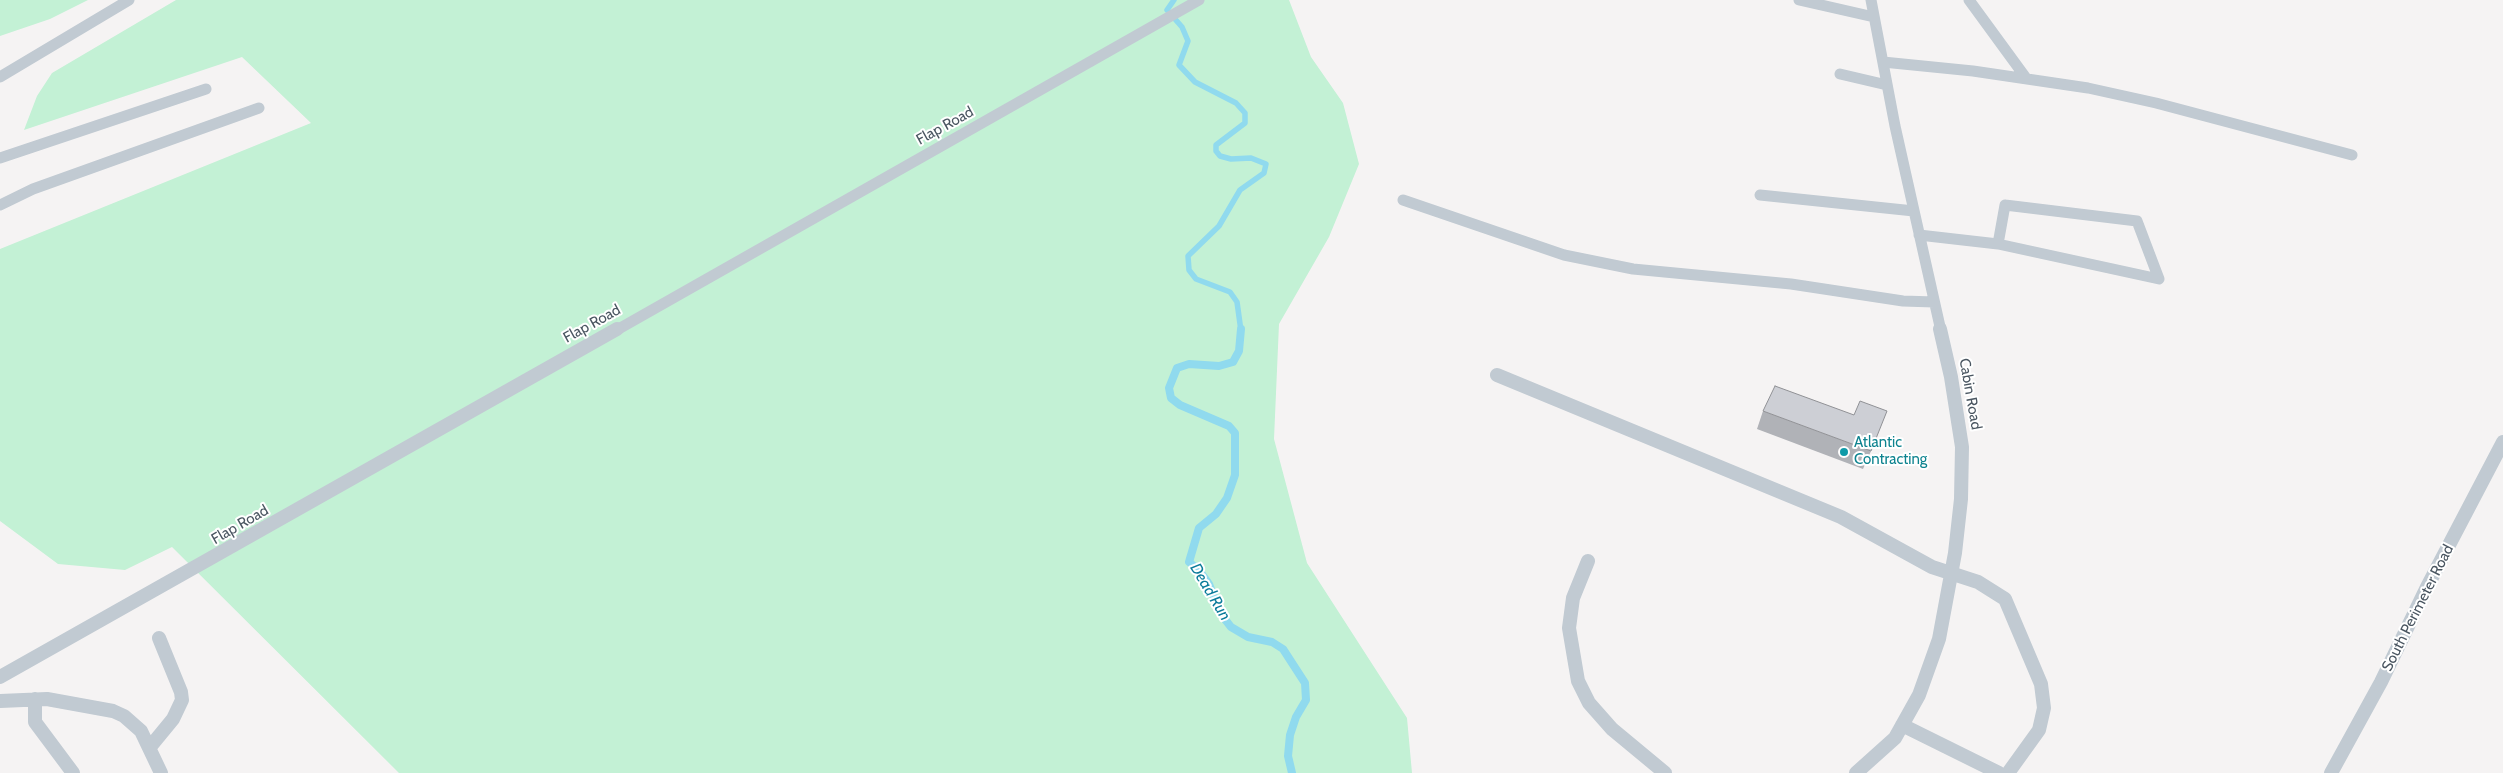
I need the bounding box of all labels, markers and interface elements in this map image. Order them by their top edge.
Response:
street label: Flap Road [913,103,977,149]
street label: Flap Road [560,301,624,347]
street label: Cabin Road [1955,357,1985,431]
place label: Atlantic Contracting [1854,434,1927,469]
marker: Atlantic Contracting [1838,446,1850,458]
street label: Flap Road [208,501,272,549]
street label: South Perimeter Road [2378,542,2458,674]
water label: Dead Run [1185,560,1235,624]

